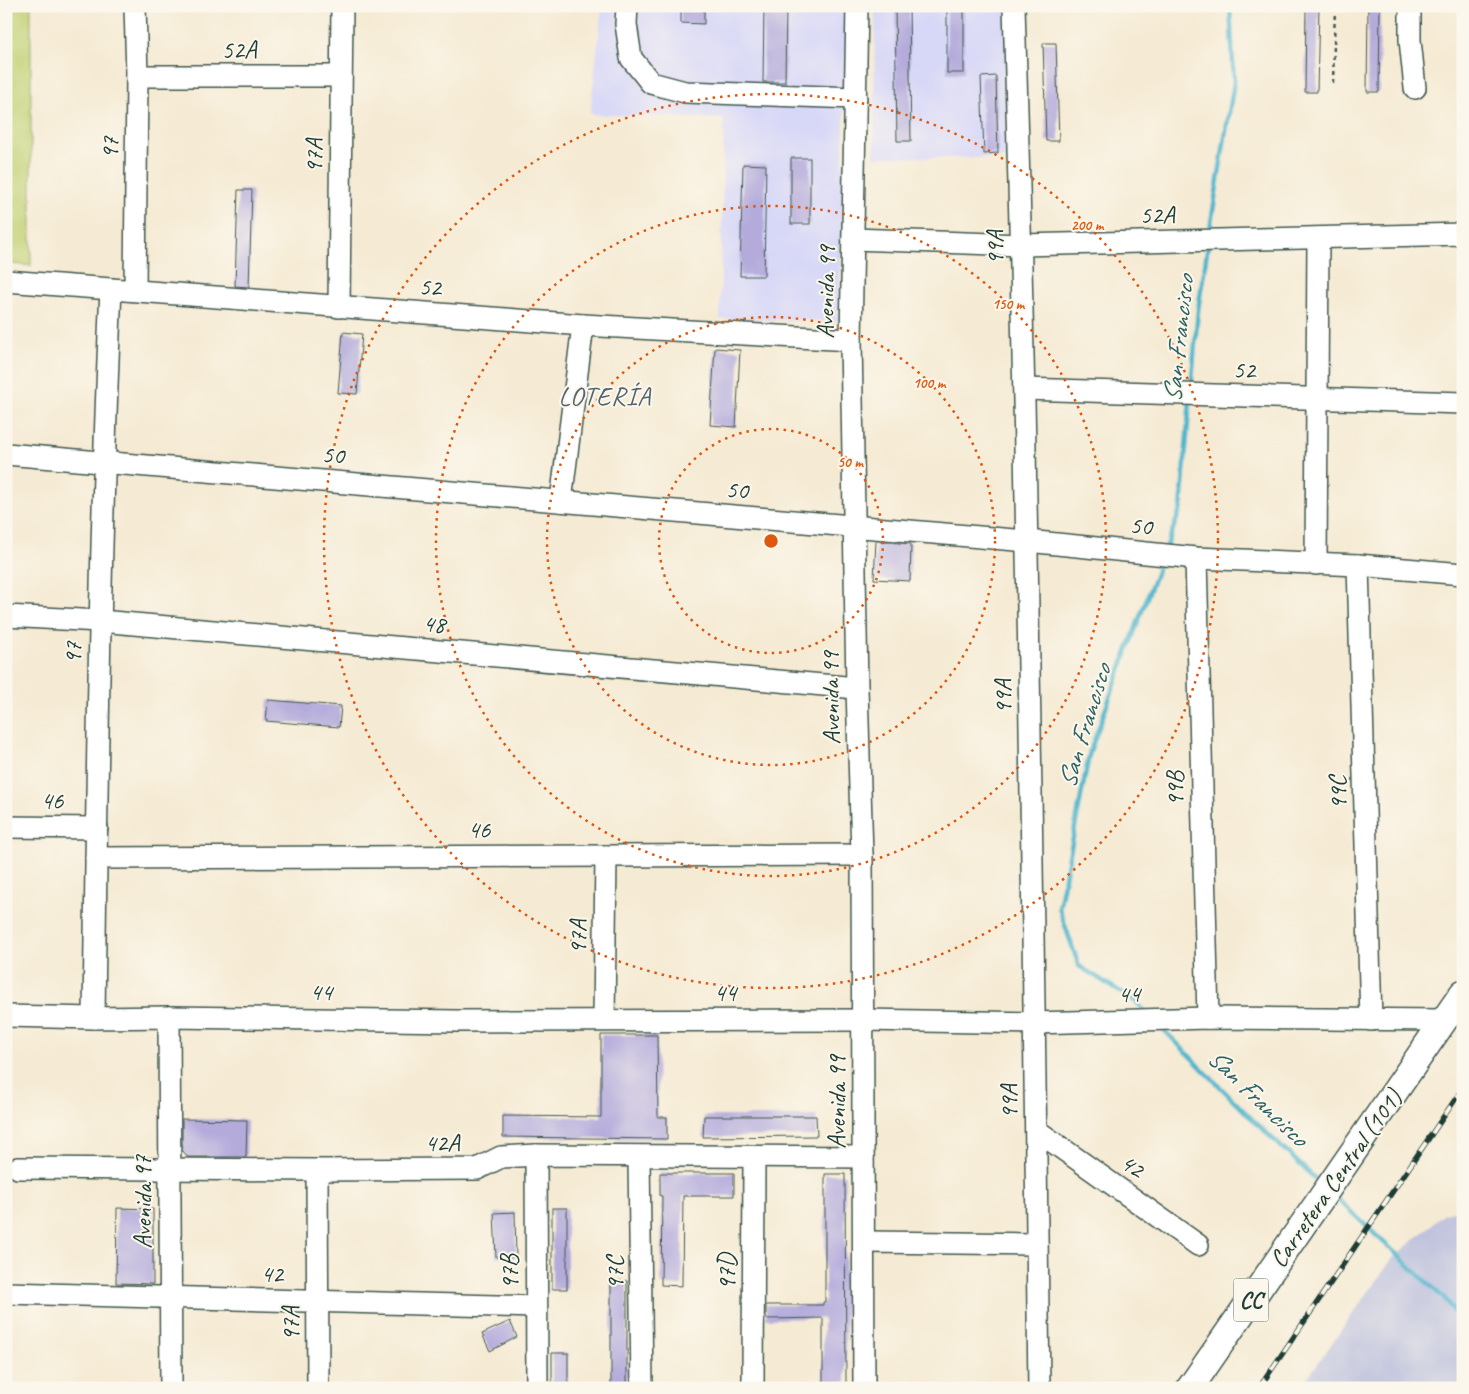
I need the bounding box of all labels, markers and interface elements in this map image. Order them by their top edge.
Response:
street label: 52A [221,34,258,66]
street label: 97 [94,135,126,160]
street label: 97A [298,137,330,174]
street label: 52A [1139,199,1176,231]
text: 200 m [1071,216,1105,235]
street label: 99A [979,229,1011,266]
street label: Avenida 99 [809,243,843,339]
street label: 52 [418,270,444,304]
water label: San Francisco [1155,271,1202,404]
text: 150 m [992,295,1026,314]
street label: 52 [1232,354,1258,386]
text: 100 m [913,374,947,393]
district label: LOTERÍA [559,380,652,413]
street label: 50 [320,438,347,472]
text: 50 m [837,453,864,472]
street label: 50 [724,473,751,507]
street label: 50 [1128,509,1155,543]
centre of rings [762,532,780,550]
street label: 48 [421,607,449,641]
street label: 97 [57,640,89,665]
street label: Avenida 99 [814,649,848,745]
water label: San Francisco [1050,657,1120,792]
street label: 99A [987,678,1019,715]
street label: 99B [1159,769,1191,807]
street label: 99C [1321,773,1355,811]
street label: 46 [41,785,64,817]
street label: 46 [468,814,491,846]
street label: 97A [562,918,594,955]
street label: 44 [309,976,335,1008]
street label: 44 [714,977,739,1009]
street label: 44 [1117,978,1144,1010]
water label: San Francisco [1201,1041,1317,1156]
street label: Avenida 99 [821,1054,853,1149]
street label: Carretera Central (101) [1262,1082,1410,1274]
street label: 99A [993,1083,1025,1120]
street label: 42A [424,1127,461,1159]
street label: 42 [1114,1146,1152,1186]
street label: Avenida 97 [127,1154,159,1249]
street label: 97D [711,1251,743,1290]
street label: 97B [494,1252,526,1290]
street label: 97C [599,1253,631,1290]
street label: 42 [260,1258,285,1290]
road number: CC [1234,1278,1268,1322]
street label: 97A [275,1305,307,1342]

